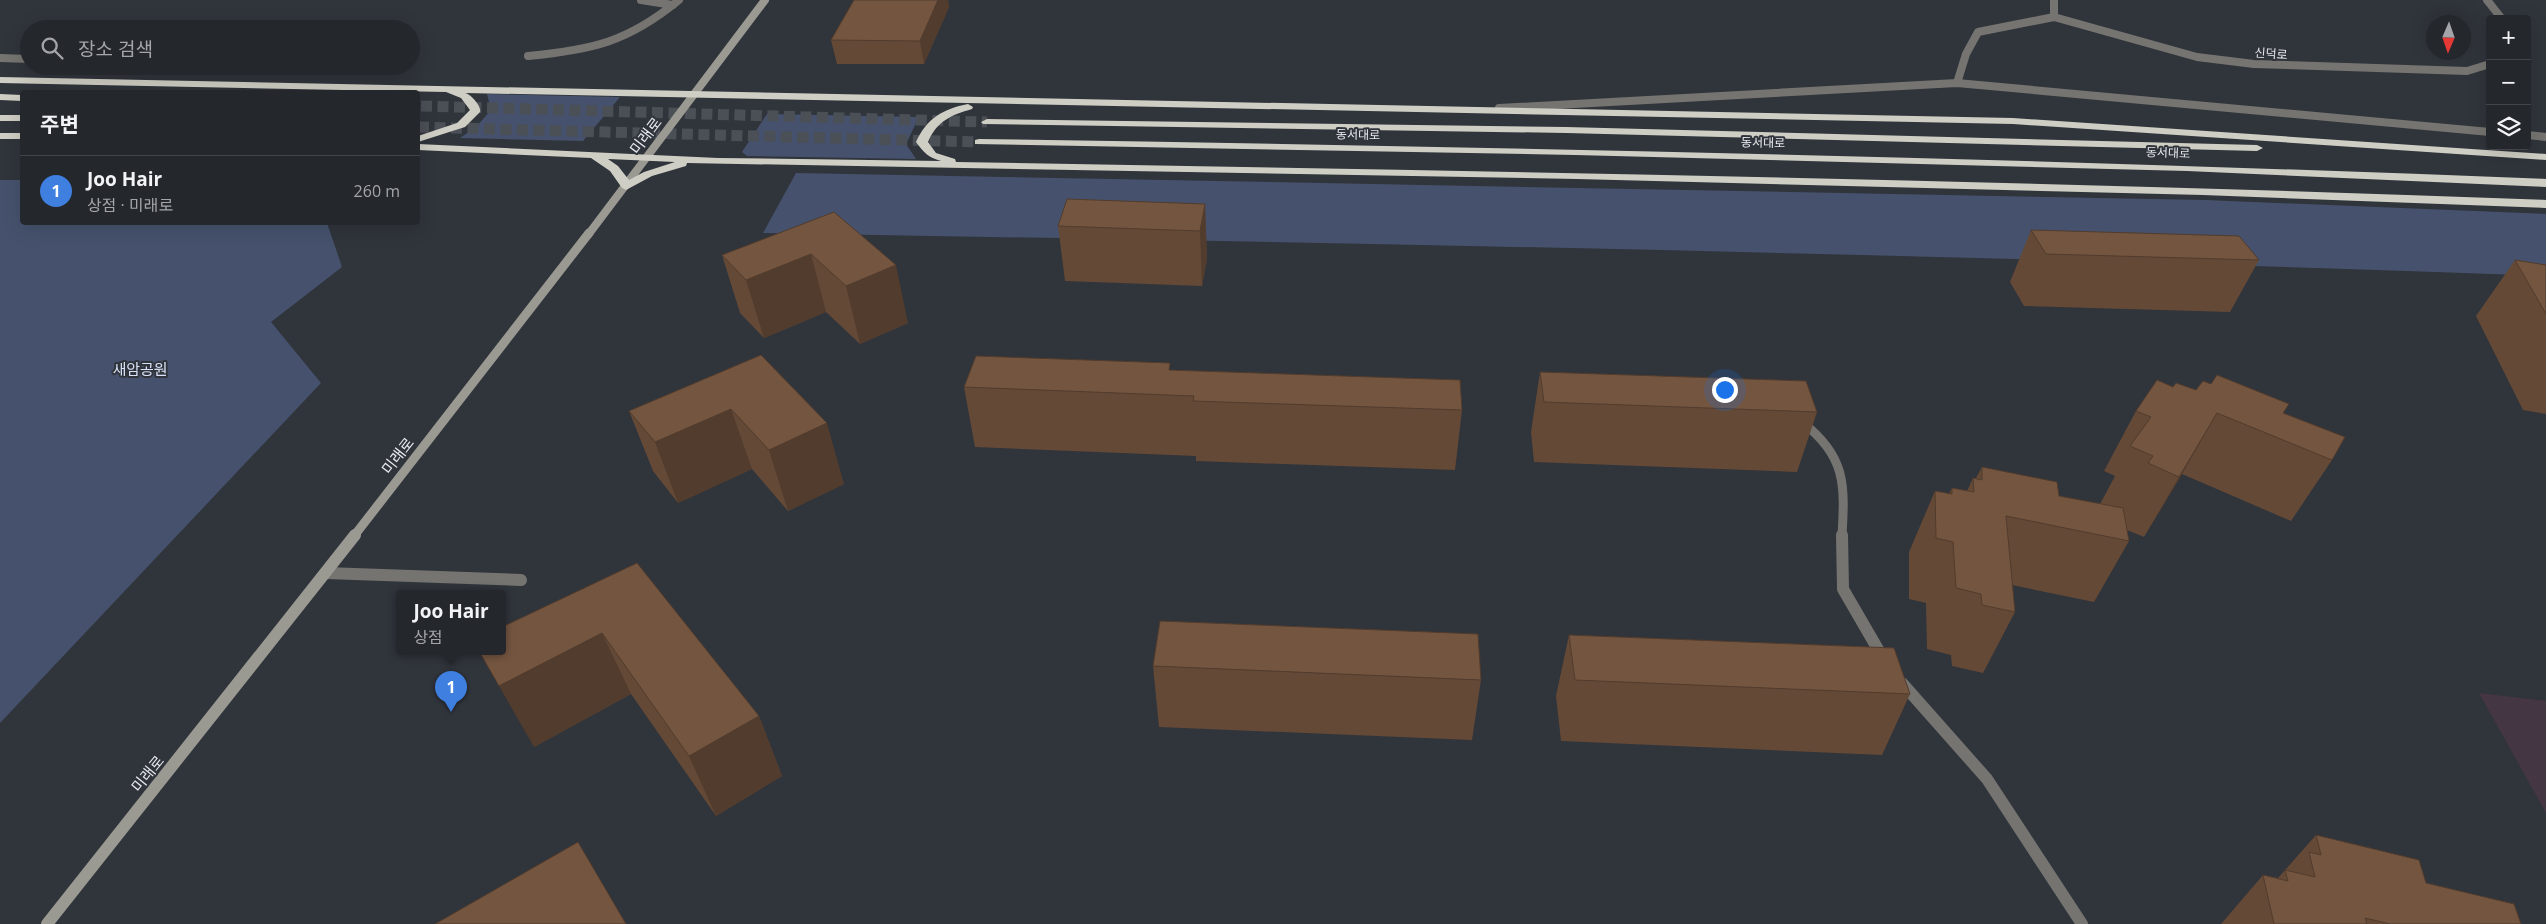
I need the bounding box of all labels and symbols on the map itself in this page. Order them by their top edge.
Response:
north arrow [2426,15,2471,60]
street label: 신덕로 [2254,44,2288,63]
street label: 미래로 [625,113,666,158]
street label: 동서대로 [1336,126,1380,143]
street label: 동서대로 [1741,134,1785,151]
street label: 동서대로 [2146,143,2190,162]
park label: 새암공원 [112,359,168,379]
your location [1712,377,1738,403]
street label: 미래로 [377,433,418,478]
pin: 1 [435,671,467,712]
street label: 미래로 [126,751,168,796]

